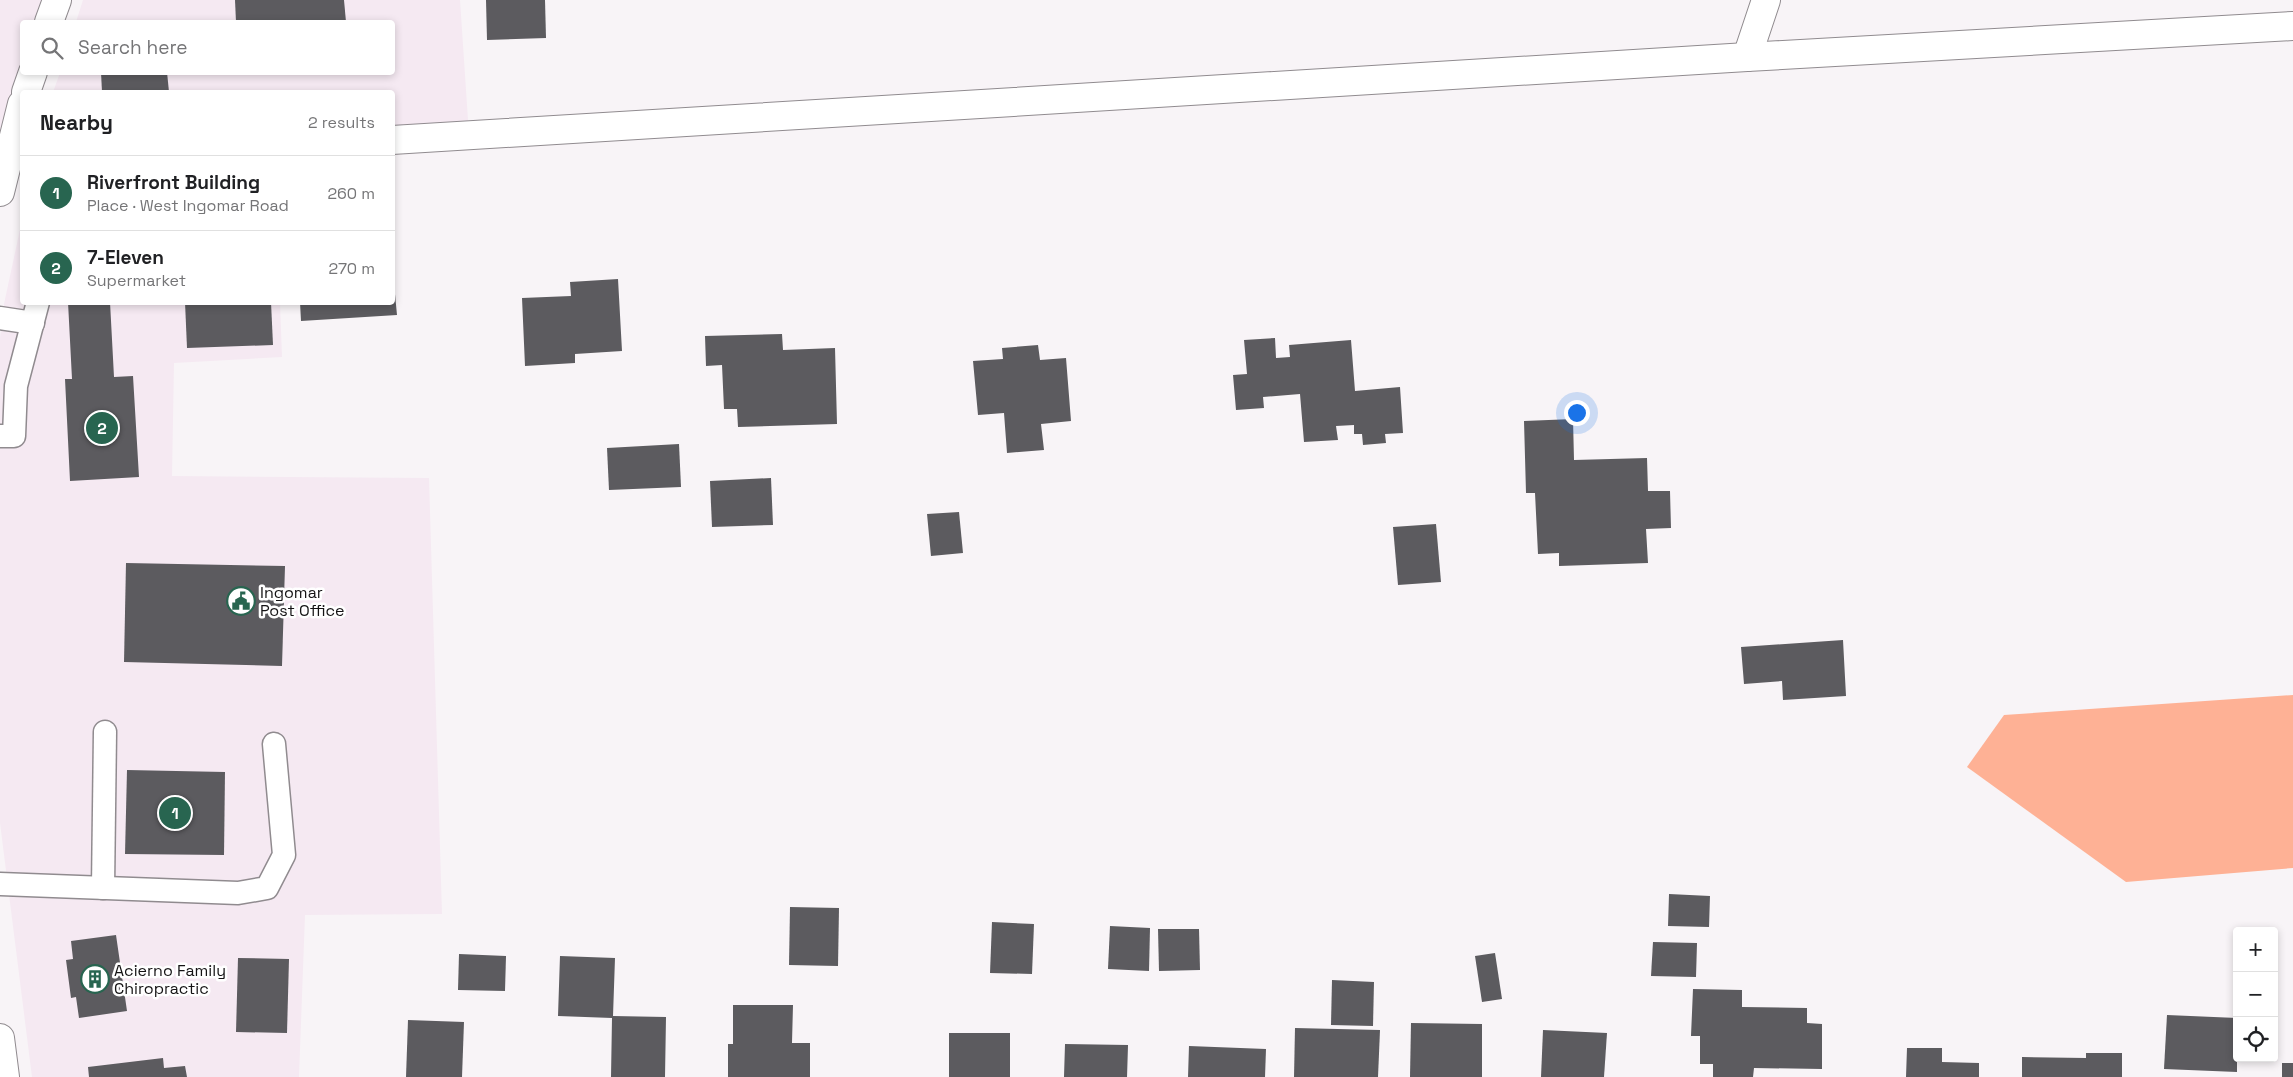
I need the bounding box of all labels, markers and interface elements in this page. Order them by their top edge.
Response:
search box [20,20,395,75]
icon: search [38,34,66,62]
text: Search here [78,35,188,60]
text: Nearby [40,109,113,136]
text: 2 results [308,112,375,133]
text: Riverfront Building [87,170,260,195]
text: 1 [52,183,60,204]
text: 260 m [327,183,375,204]
text: Place · West Ingomar Road [87,195,289,216]
text: 7-Eleven [87,245,164,270]
text: 2 [51,258,61,279]
text: 270 m [328,258,375,279]
text: Supermarket [87,270,186,291]
your location [1564,400,1590,426]
pin: 2 [86,409,118,447]
place label: Ingomar Post Office [260,582,344,621]
public building icon: Ingomar Post Office [226,586,256,616]
pin: 1 [159,794,191,832]
map controls [2233,927,2278,1062]
button: + [2233,927,2278,972]
place label: Acierno Family Chiropractic [114,960,226,999]
building icon: Acierno Family Chiropractic [80,964,110,994]
button: − [2233,972,2278,1017]
button: locate [2233,1017,2278,1062]

